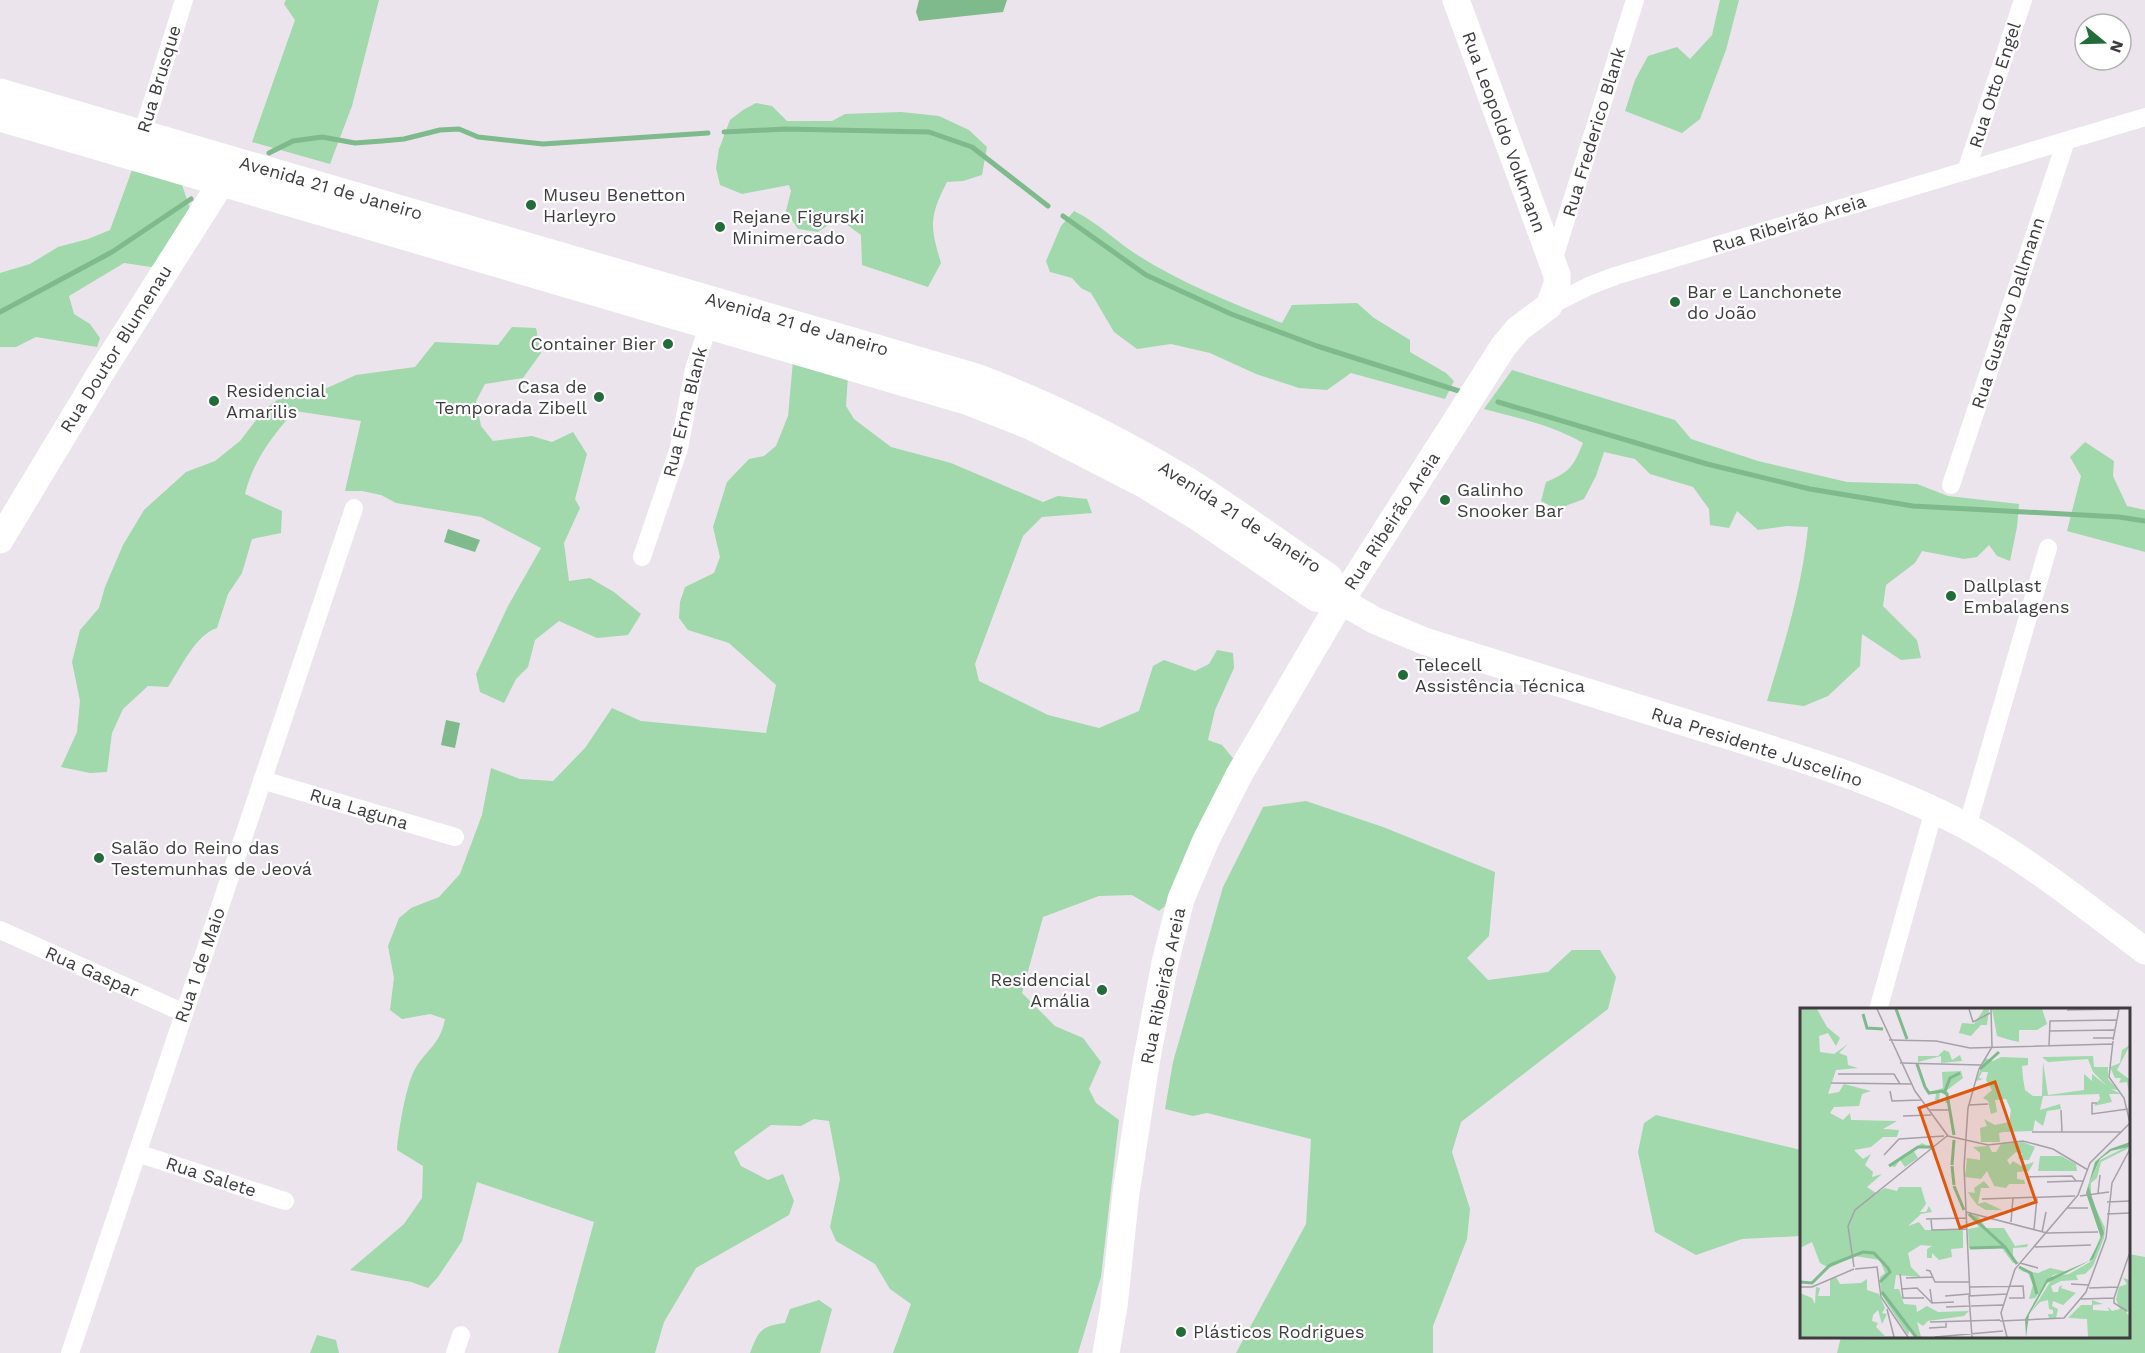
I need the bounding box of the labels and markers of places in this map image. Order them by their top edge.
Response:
place label: Museu Benetton Harleyro [543,184,686,226]
marker: Museu Benetton Harleyro [524,198,538,212]
place label: Rejane Figurski Minimercado [732,206,865,248]
marker: Rejane Figurski Minimercado [713,220,727,234]
place label: Bar e Lanchonete do João [1687,281,1842,323]
marker: Bar e Lanchonete do João [1668,295,1682,309]
place label: Container Bier [530,333,656,354]
marker: Container Bier [661,337,675,351]
place label: Casa de Temporada Zibell [435,376,587,418]
place label: Residencial Amarilis [226,380,326,422]
marker: Casa de Temporada Zibell [592,390,606,404]
marker: Residencial Amarilis [207,394,221,408]
place label: Galinho Snooker Bar [1457,479,1564,521]
marker: Galinho Snooker Bar [1438,493,1452,507]
place label: Dallplast Embalagens [1963,575,2069,617]
marker: Dallplast Embalagens [1944,589,1958,603]
place label: Telecell Assistência Técnica [1415,654,1585,696]
marker: Telecell Assistência Técnica [1396,668,1410,682]
place label: Salão do Reino das Testemunhas de Jeová [111,837,312,879]
marker: Salão do Reino das Testemunhas de Jeová [92,851,106,865]
place label: Residencial Amália [990,969,1090,1011]
marker: Residencial Amália [1095,983,1109,997]
place label: Plásticos Rodrigues [1193,1321,1364,1342]
marker: Plásticos Rodrigues [1174,1325,1188,1339]

